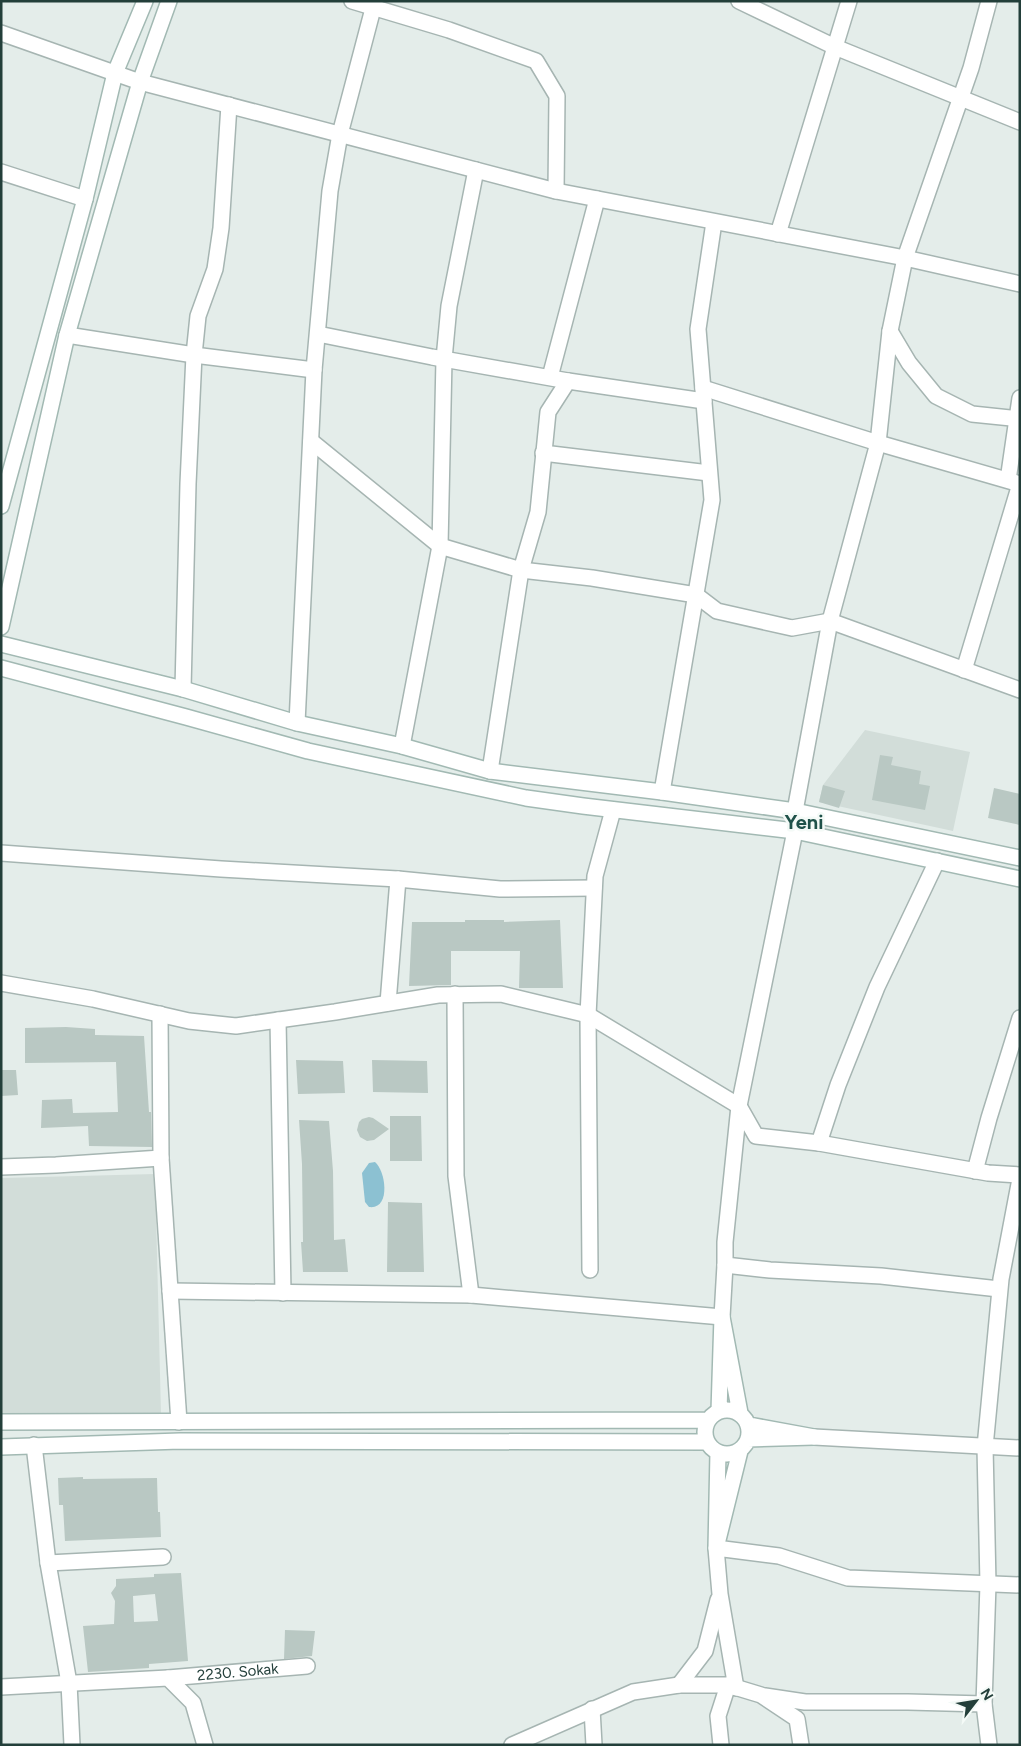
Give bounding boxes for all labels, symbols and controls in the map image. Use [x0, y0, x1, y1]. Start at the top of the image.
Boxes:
district label: Yeni [785, 810, 823, 834]
street label: 2230. Sokak [196, 1659, 280, 1684]
north arrow [951, 1676, 1001, 1726]
text: N [977, 1686, 997, 1704]

